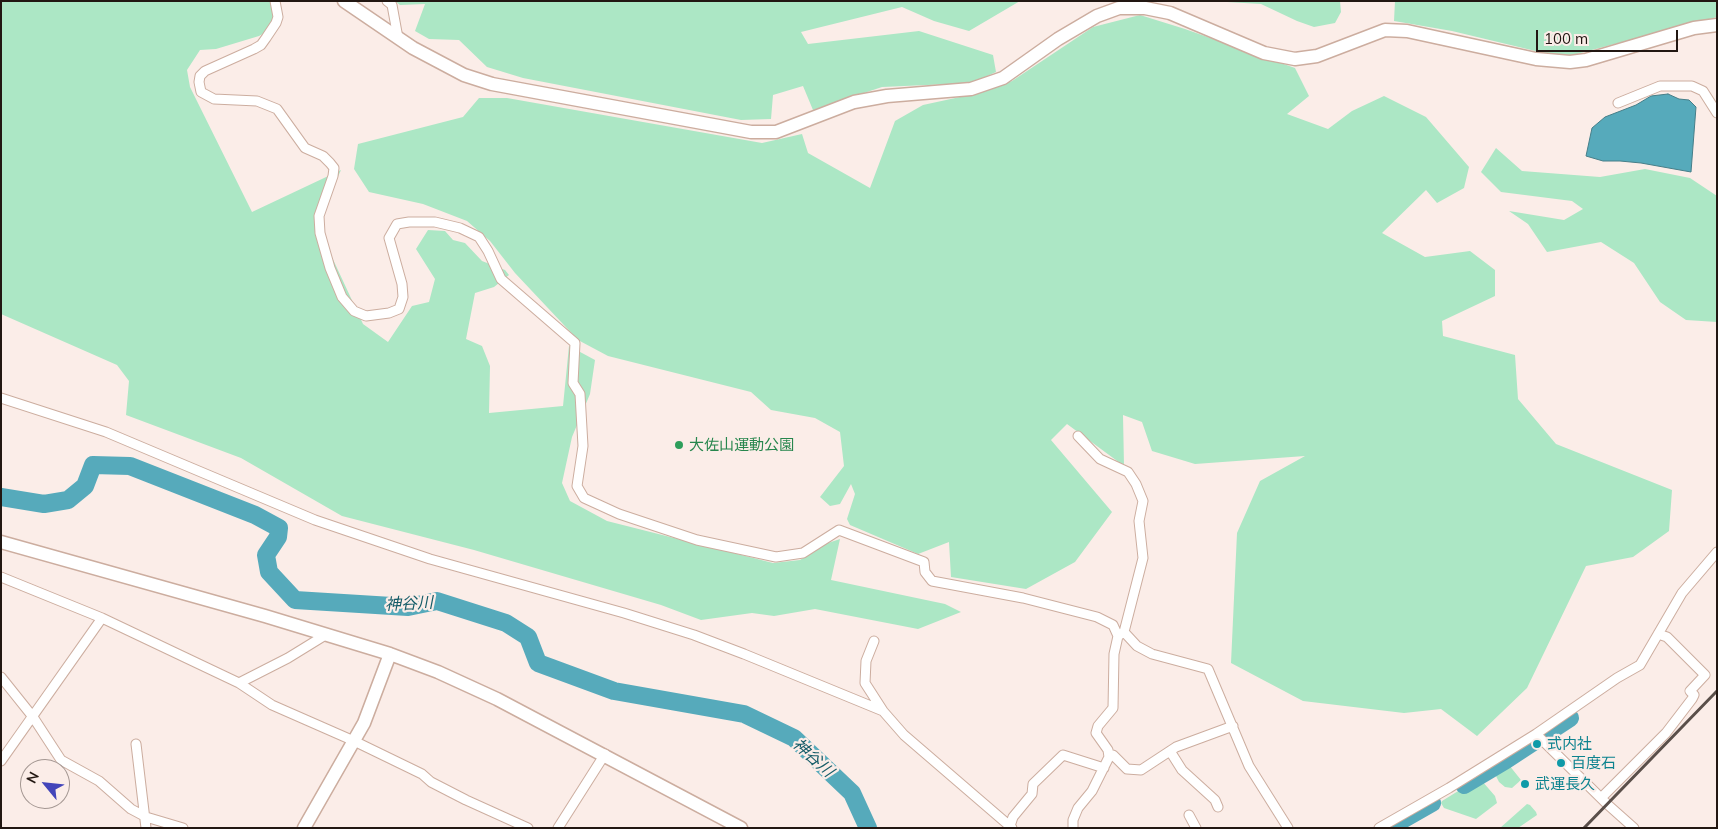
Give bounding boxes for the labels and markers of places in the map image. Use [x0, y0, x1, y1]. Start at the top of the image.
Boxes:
place label: 大佐山運動公園 [689, 436, 794, 454]
marker: 大佐山運動公園 [673, 439, 685, 451]
place label: 式内社 [1547, 735, 1592, 753]
marker: 式内社 [1531, 738, 1543, 750]
place label: 百度石 [1571, 754, 1616, 772]
marker: 百度石 [1555, 757, 1567, 769]
place label: 武運長久 [1535, 775, 1595, 793]
marker: 武運長久 [1519, 778, 1531, 790]

